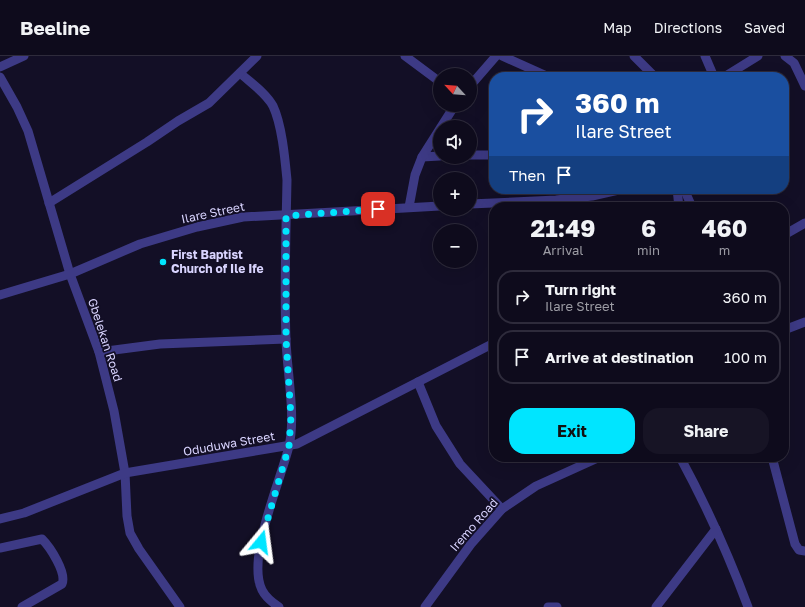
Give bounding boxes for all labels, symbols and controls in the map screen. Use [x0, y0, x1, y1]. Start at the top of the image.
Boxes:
text: Beeline [20, 16, 90, 39]
text: Map [603, 19, 632, 36]
text: Directions [654, 19, 722, 36]
text: Saved [744, 19, 785, 36]
north arrow [433, 68, 477, 112]
map controls [433, 68, 477, 268]
text: 360 m [575, 86, 660, 119]
icon: right [509, 88, 561, 140]
button: sound [433, 120, 477, 164]
text: Ilare Street [575, 120, 672, 142]
icon: arrive [553, 164, 575, 186]
text: Then [509, 166, 545, 184]
button: + [433, 172, 477, 216]
pin [361, 192, 395, 226]
street label: Ilare Street [180, 198, 246, 227]
icon: arrive [367, 198, 389, 220]
text: 21:49 [531, 213, 595, 242]
text: 6 [641, 213, 656, 242]
text: 460 [702, 213, 747, 242]
button: − [433, 224, 477, 268]
text: Arrival [543, 242, 583, 258]
text: min [637, 242, 660, 258]
text: m [719, 242, 730, 258]
place label: First Baptist Church of Ile Ife [171, 247, 264, 276]
marker: First Baptist Church of Ile Ife [158, 257, 168, 267]
text: Turn right [545, 280, 616, 298]
icon: right [511, 286, 533, 308]
text: 360 m [723, 288, 767, 306]
street label: Gbelekan Road [85, 296, 126, 383]
text: Ilare Street [545, 298, 615, 314]
icon: arrive [511, 346, 533, 368]
text: Arrive at destination [545, 348, 694, 366]
text: 100 m [724, 348, 767, 366]
button: Exit [509, 408, 635, 454]
button: Share [643, 408, 769, 454]
street label: Oduduwa Street [182, 428, 276, 459]
street label: Iremo Road [446, 495, 501, 554]
position arrow [240, 521, 282, 563]

